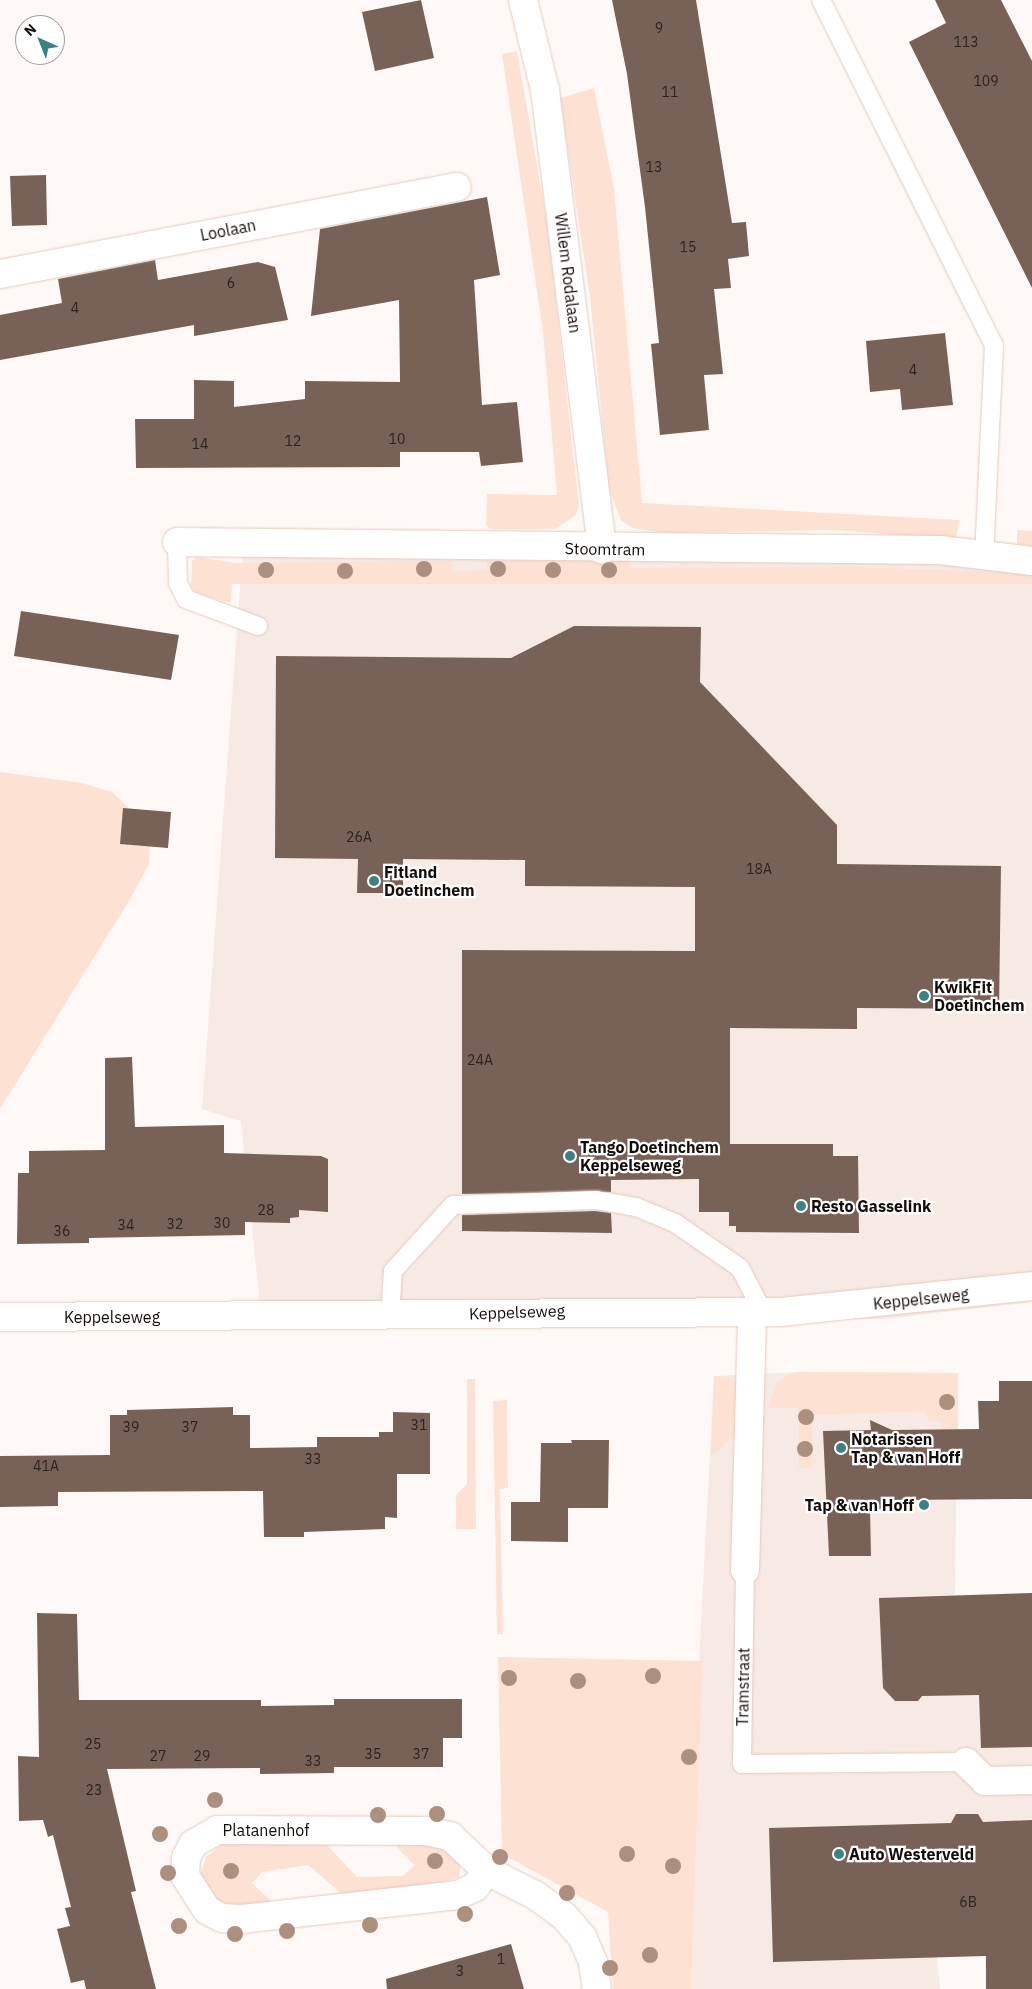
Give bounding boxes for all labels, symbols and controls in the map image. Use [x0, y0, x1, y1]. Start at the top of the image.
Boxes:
north arrow [15, 15, 65, 65]
text: N [20, 20, 40, 40]
house number: 9 [655, 20, 663, 36]
house number: 113 [953, 34, 979, 50]
house number: 109 [973, 73, 999, 89]
house number: 11 [662, 84, 678, 100]
house number: 13 [646, 159, 662, 175]
street label: Willem Rodalaan [551, 212, 585, 334]
street label: Loolaan [199, 215, 257, 245]
house number: 15 [680, 239, 696, 255]
house number: 6 [227, 275, 235, 291]
house number: 4 [71, 300, 79, 316]
house number: 4 [909, 362, 917, 378]
house number: 10 [389, 431, 405, 447]
house number: 12 [285, 433, 301, 449]
house number: 14 [192, 436, 208, 452]
street label: Stoomtram [565, 539, 645, 559]
house number: 26A [346, 829, 372, 845]
house number: 18A [746, 861, 772, 877]
place label: Fitland Doetinchem [384, 862, 475, 900]
marker: Fitland Doetinchem [368, 875, 380, 887]
place label: KwikFit Doetinchem [934, 977, 1025, 1015]
marker: KwikFit Doetinchem [918, 990, 930, 1002]
house number: 24A [467, 1052, 493, 1068]
place label: Tango Doetinchem Keppelseweg [580, 1137, 719, 1175]
marker: Tango Doetinchem Keppelseweg [564, 1150, 576, 1162]
place label: Resto Gasselink [811, 1196, 931, 1216]
marker: Resto Gasselink [795, 1200, 807, 1212]
house number: 28 [258, 1202, 274, 1218]
house number: 30 [214, 1215, 230, 1231]
house number: 32 [167, 1216, 183, 1232]
house number: 34 [118, 1217, 134, 1233]
house number: 36 [54, 1223, 70, 1239]
street label: Keppelseweg [872, 1284, 970, 1314]
street label: Keppelseweg [469, 1301, 565, 1323]
street label: Keppelseweg [64, 1307, 160, 1327]
house number: 31 [411, 1417, 427, 1433]
house number: 39 [123, 1419, 139, 1435]
house number: 37 [182, 1419, 198, 1435]
place label: Notarissen Tap & van Hoff [851, 1429, 960, 1467]
marker: Notarissen Tap & van Hoff [835, 1442, 847, 1454]
house number: 33 [305, 1451, 321, 1467]
house number: 41A [33, 1458, 59, 1474]
place label: Tap & van Hoff [805, 1495, 914, 1515]
marker: Tap & van Hoff [918, 1499, 930, 1511]
street label: Tramstraat [733, 1648, 753, 1726]
house number: 25 [85, 1736, 101, 1752]
house number: 35 [365, 1746, 381, 1762]
house number: 37 [413, 1746, 429, 1762]
house number: 27 [150, 1748, 166, 1764]
house number: 29 [194, 1748, 210, 1764]
house number: 33 [305, 1753, 321, 1769]
house number: 23 [86, 1782, 102, 1798]
street label: Platanenhof [223, 1820, 309, 1840]
place label: Auto Westerveld [849, 1844, 974, 1864]
marker: Auto Westerveld [833, 1848, 845, 1860]
house number: 6B [959, 1894, 977, 1910]
house number: 1 [497, 1951, 505, 1967]
house number: 3 [456, 1963, 464, 1979]

